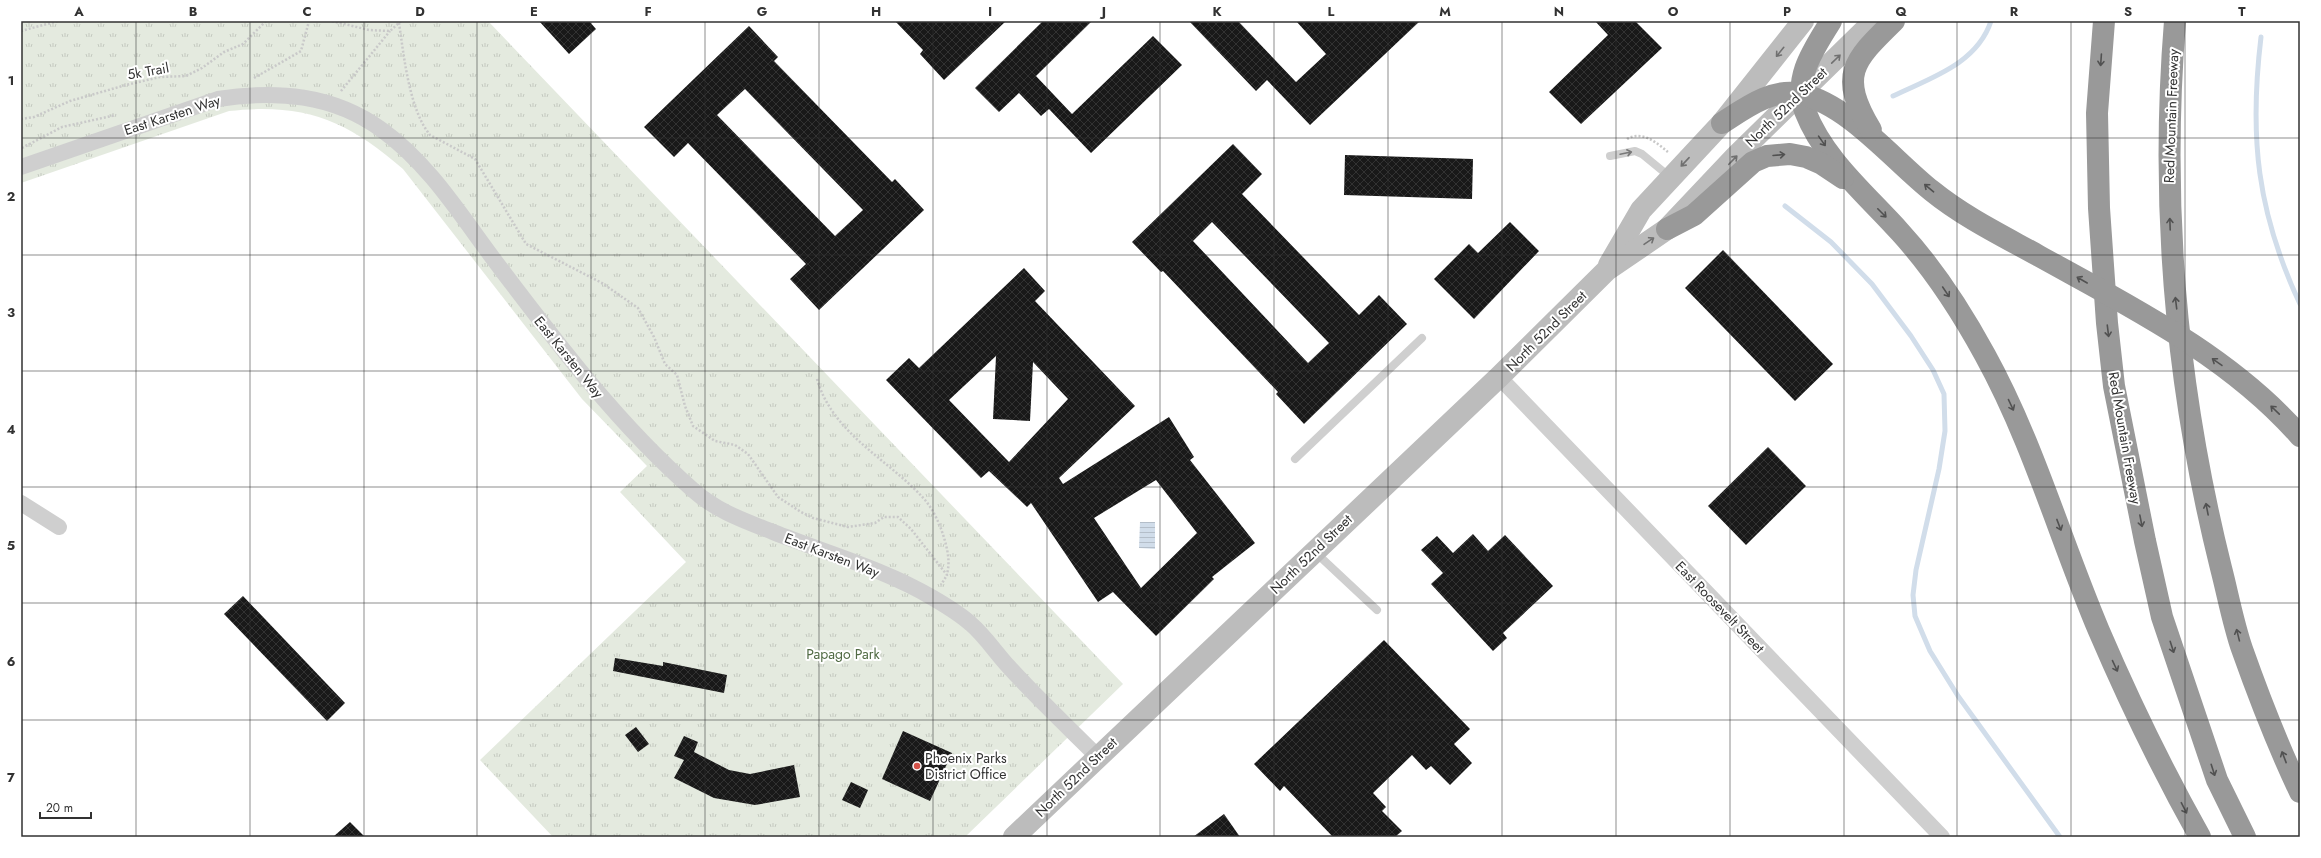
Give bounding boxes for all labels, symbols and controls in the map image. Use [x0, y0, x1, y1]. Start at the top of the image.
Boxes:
text: A [73, 2, 84, 21]
text: B [189, 2, 198, 21]
text: C [302, 2, 312, 21]
text: D [415, 2, 425, 21]
text: E [530, 2, 538, 21]
text: F [644, 2, 652, 21]
text: G [757, 2, 768, 21]
text: H [871, 2, 881, 21]
text: I [988, 2, 992, 21]
text: J [1099, 2, 1106, 21]
text: K [1212, 2, 1222, 21]
text: L [1328, 2, 1335, 21]
text: M [1439, 2, 1451, 21]
text: N [1554, 2, 1564, 21]
text: O [1668, 2, 1679, 21]
text: P [1783, 2, 1791, 21]
text: Q [1895, 2, 1907, 21]
text: R [2010, 2, 2019, 21]
text: S [2124, 2, 2132, 21]
text: T [2238, 2, 2246, 21]
one-way arrow [1775, 46, 1784, 57]
street label: Red Mountain Freeway [2159, 48, 2183, 183]
one-way arrow [2098, 53, 2105, 66]
one-way arrow [1831, 54, 1841, 64]
street label: 5k Trail [126, 58, 170, 84]
street label: North 52nd Street [1741, 62, 1832, 151]
text: 1 [8, 71, 14, 90]
street label: East Karsten Way [121, 90, 223, 140]
one-way arrow [1818, 136, 1826, 147]
one-way arrow [1619, 148, 1632, 156]
one-way arrow [1772, 151, 1785, 159]
one-way arrow [1728, 155, 1738, 165]
one-way arrow [1681, 157, 1690, 167]
one-way arrow [1924, 184, 1934, 193]
text: 2 [7, 187, 15, 206]
one-way arrow [1877, 208, 1887, 218]
one-way arrow [2166, 218, 2174, 231]
one-way arrow [1643, 237, 1654, 246]
one-way arrow [2076, 276, 2088, 284]
street label: North 52nd Street [1501, 286, 1591, 376]
one-way arrow [1942, 286, 1950, 297]
one-way arrow [2172, 297, 2179, 310]
text: 3 [7, 303, 15, 322]
street label: East Karsten Way [530, 312, 609, 403]
one-way arrow [2104, 324, 2111, 337]
one-way arrow [2212, 358, 2223, 366]
street label: Red Mountain Freeway [2104, 370, 2147, 507]
one-way arrow [2008, 398, 2015, 410]
one-way arrow [2270, 405, 2279, 415]
text: 4 [6, 420, 16, 439]
one-way arrow [2203, 503, 2211, 516]
street label: North 52nd Street [1266, 509, 1357, 598]
one-way arrow [2137, 514, 2145, 527]
one-way arrow [2055, 519, 2063, 531]
street label: East Karsten Way [782, 528, 883, 583]
text: 5 [7, 536, 15, 555]
street label: East Roosevelt Street [1671, 557, 1770, 658]
one-way arrow [2234, 629, 2242, 642]
one-way arrow [2169, 640, 2176, 653]
park label: Papago Park [806, 644, 881, 664]
text: 6 [7, 652, 16, 671]
one-way arrow [2112, 659, 2119, 671]
street label: North 52nd Street [1031, 732, 1122, 821]
place label: Phoenix Parks District Office [925, 748, 1007, 784]
one-way arrow [2279, 751, 2287, 763]
marker: Phoenix Parks District Office [912, 761, 922, 771]
one-way arrow [2210, 763, 2217, 776]
text: 7 [7, 768, 15, 787]
scale bar [40, 794, 91, 820]
text: 20 m [46, 799, 73, 817]
one-way arrow [2181, 801, 2189, 813]

